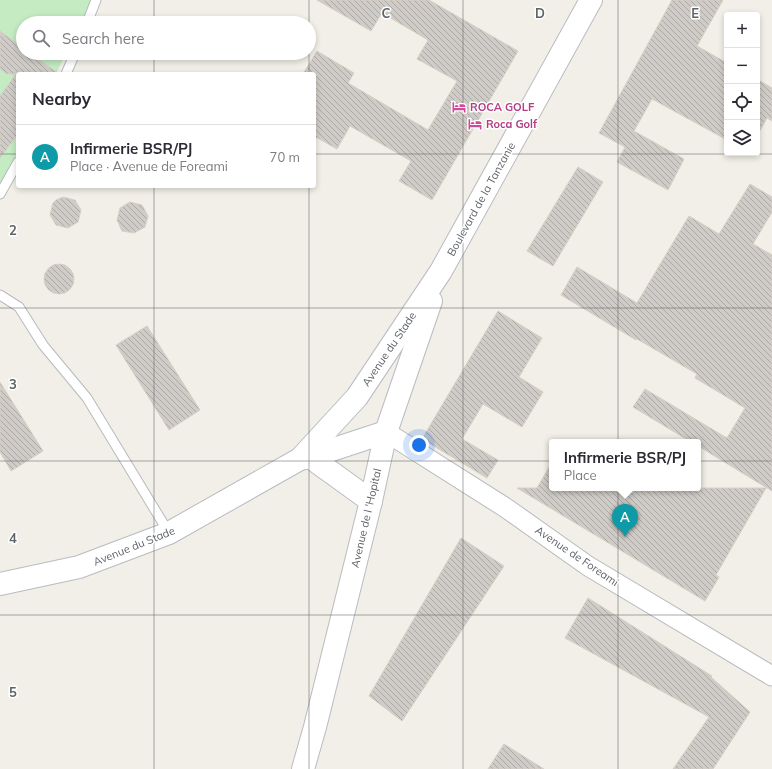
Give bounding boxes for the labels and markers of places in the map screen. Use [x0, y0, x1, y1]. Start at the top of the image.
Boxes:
hotel icon: ROCA GOLF [451, 99, 467, 115]
place label: ROCA GOLF [470, 100, 534, 114]
hotel icon: Roca Golf [467, 116, 483, 132]
place label: Roca Golf [486, 117, 538, 131]
pin: A [612, 504, 638, 537]

